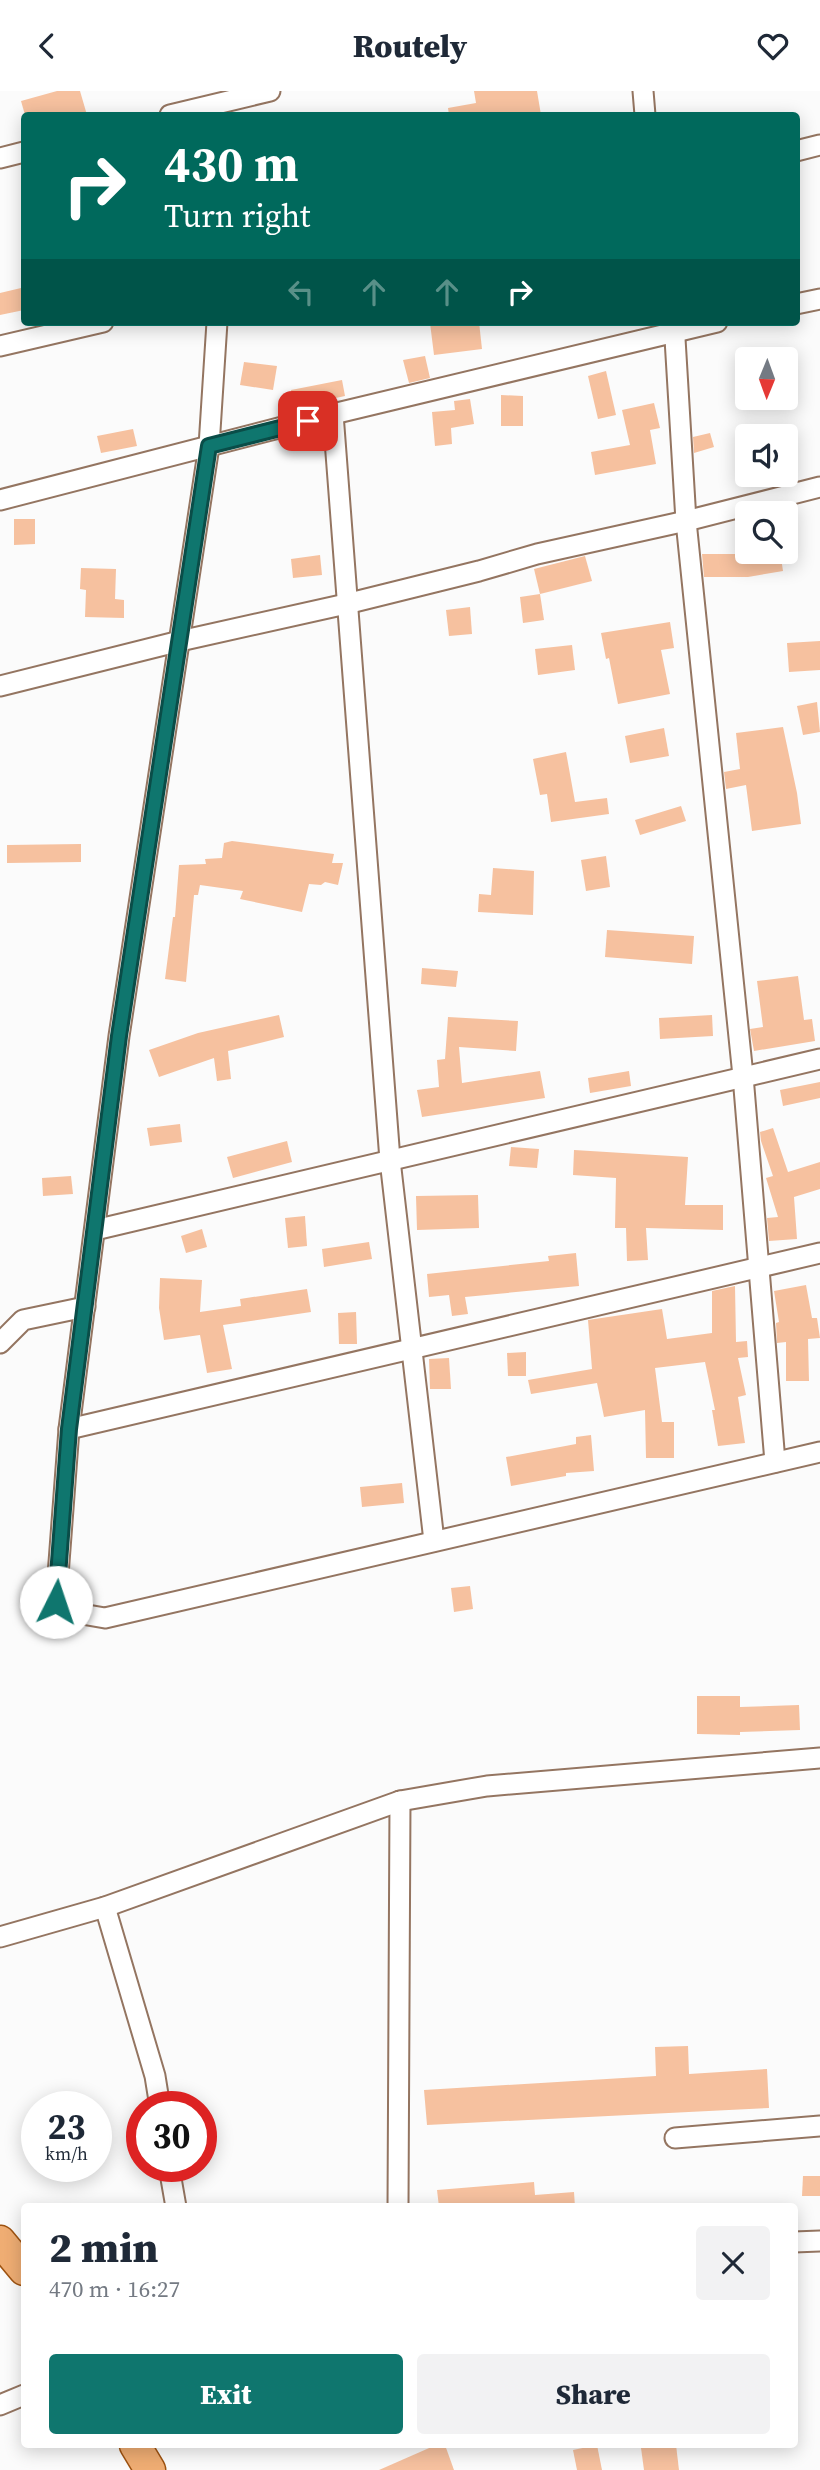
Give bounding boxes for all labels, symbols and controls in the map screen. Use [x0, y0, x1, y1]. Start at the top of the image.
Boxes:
text: Routely [353, 24, 467, 68]
icon: back [28, 27, 66, 65]
icon: heart [754, 27, 792, 65]
text: 430 m [164, 130, 299, 197]
icon: right [49, 140, 140, 231]
text: Turn right [164, 194, 310, 238]
icon: left [282, 273, 320, 311]
icon: ahead [355, 273, 393, 311]
icon: ahead [428, 273, 466, 311]
icon: right [501, 273, 539, 311]
north arrow [735, 347, 798, 409]
map controls [735, 347, 798, 564]
pin [278, 391, 338, 451]
icon: arrive [289, 402, 327, 440]
button: sound [735, 424, 798, 487]
button: search [735, 501, 798, 564]
position arrow [19, 1565, 93, 1639]
speed limit sign: 30 [126, 2091, 217, 2182]
text: 23 [48, 2103, 85, 2151]
text: km/h [45, 2141, 88, 2166]
text: 2 min [49, 2218, 159, 2276]
button: close [696, 2226, 770, 2300]
text: 470 m · 16:27 [49, 2273, 180, 2305]
button: Exit [49, 2354, 403, 2434]
button: Share [417, 2354, 770, 2434]

